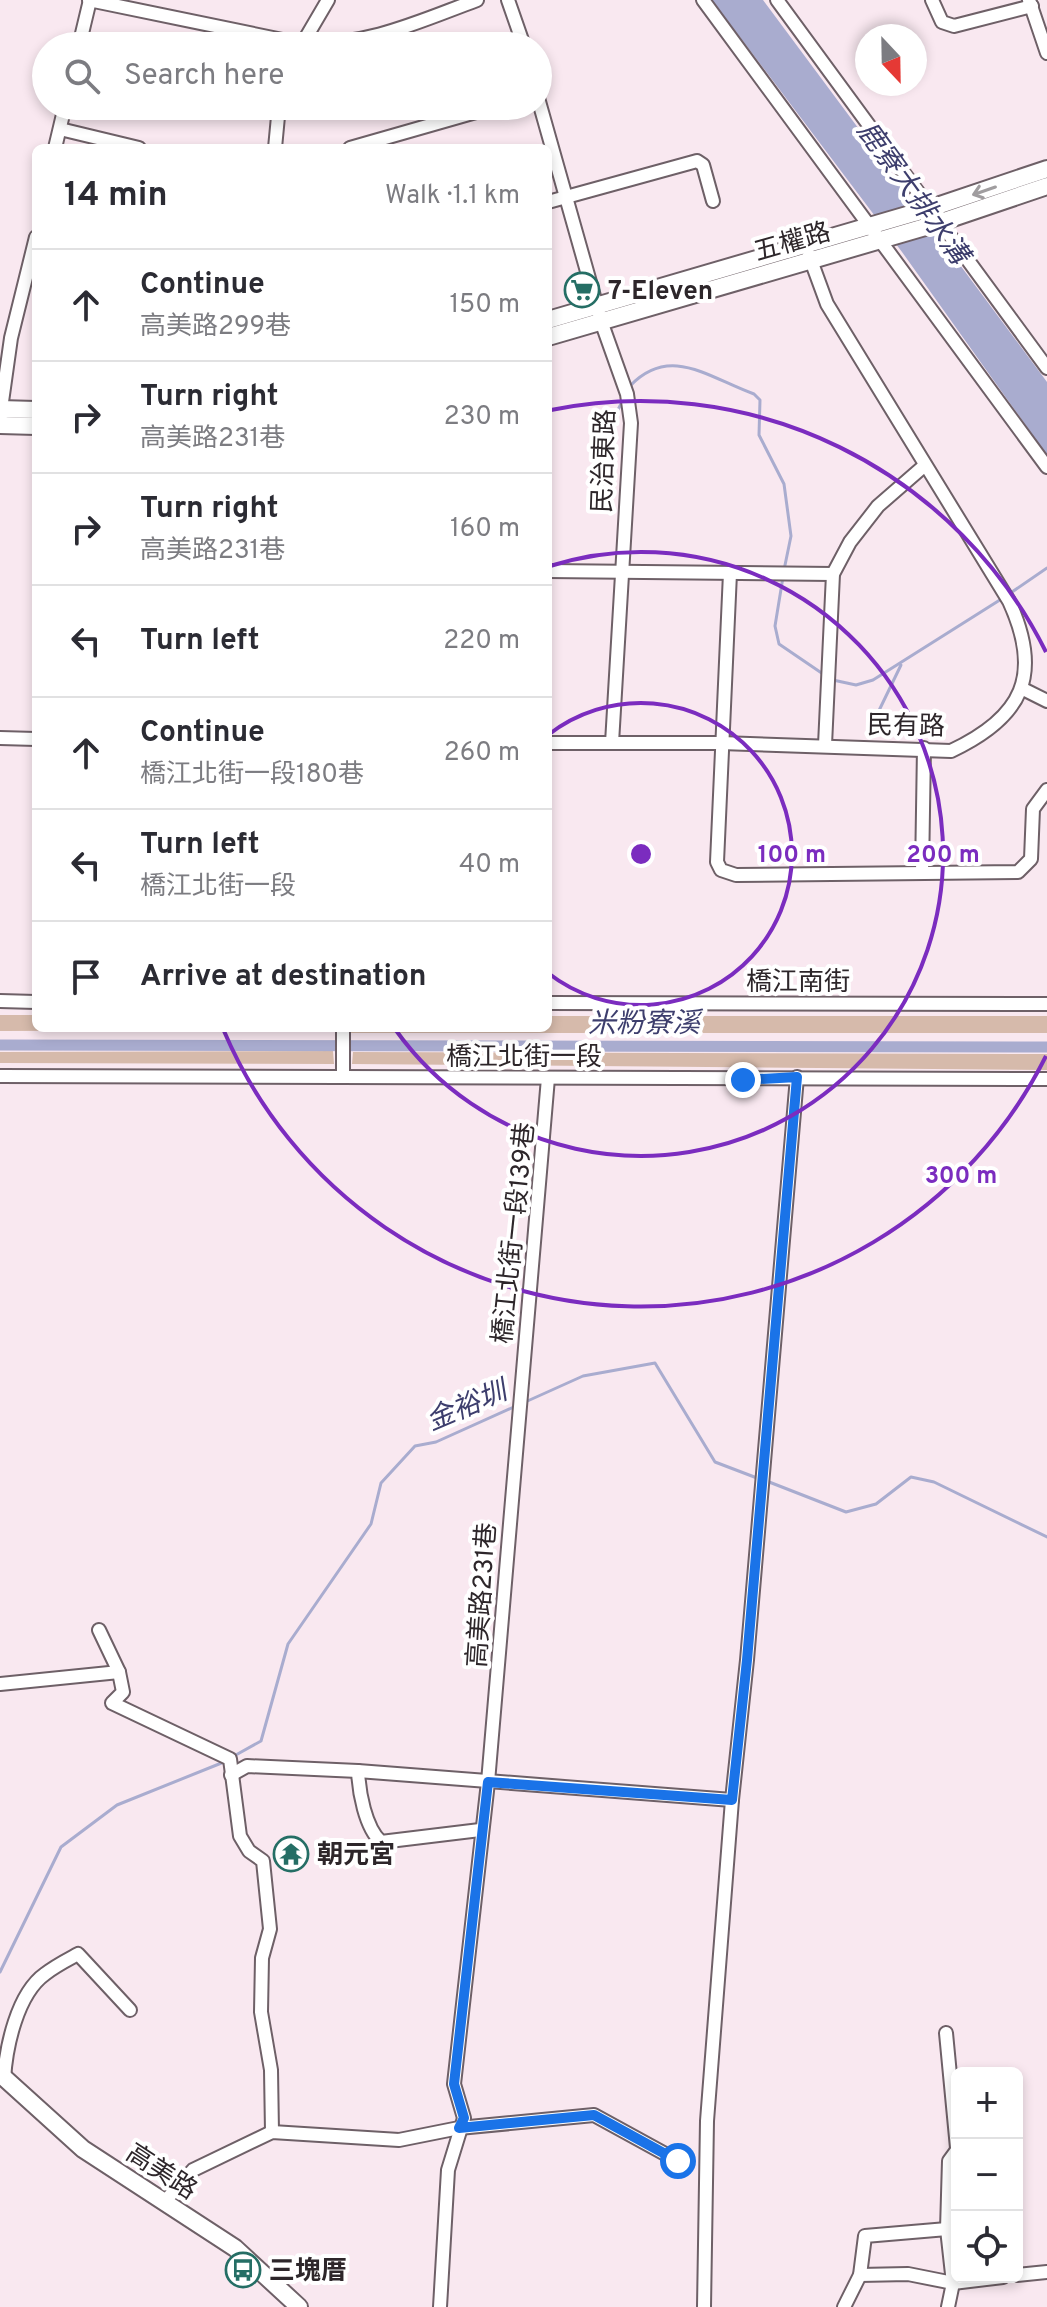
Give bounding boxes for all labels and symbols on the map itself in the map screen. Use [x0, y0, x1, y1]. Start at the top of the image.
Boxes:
north arrow [855, 24, 927, 96]
water label: 鹿寮大排水溝 [848, 115, 978, 276]
one-way arrow [972, 184, 997, 199]
street label: 五權路 [751, 217, 835, 270]
supermarket icon: 7-Eleven [563, 271, 601, 309]
place label: 7-Eleven [608, 276, 713, 309]
street label: 民治東路 [587, 409, 624, 514]
street label: 民有路 [867, 710, 945, 745]
centre of rings [627, 840, 655, 868]
text: 100 m [758, 841, 826, 871]
text: 200 m [906, 841, 980, 871]
street label: 橋江南街 [746, 967, 850, 1000]
water label: 米粉寮溪 [588, 1007, 704, 1043]
street label: 橋江北街一段 [446, 1042, 602, 1075]
route end [725, 1062, 761, 1098]
street label: 橋江北街一段139巷 [487, 1121, 544, 1346]
text: 300 m [925, 1162, 997, 1192]
water label: 金裕圳 [421, 1373, 517, 1441]
street label: 高美路231巷 [462, 1522, 505, 1669]
temple icon: 朝元宮 [272, 1835, 310, 1873]
place label: 朝元宮 [317, 1840, 395, 1873]
street label: 高美路 [119, 2138, 202, 2208]
route start [660, 2143, 696, 2179]
bus stop icon: 三塊厝 [224, 2251, 262, 2289]
place label: 三塊厝 [269, 2256, 347, 2289]

